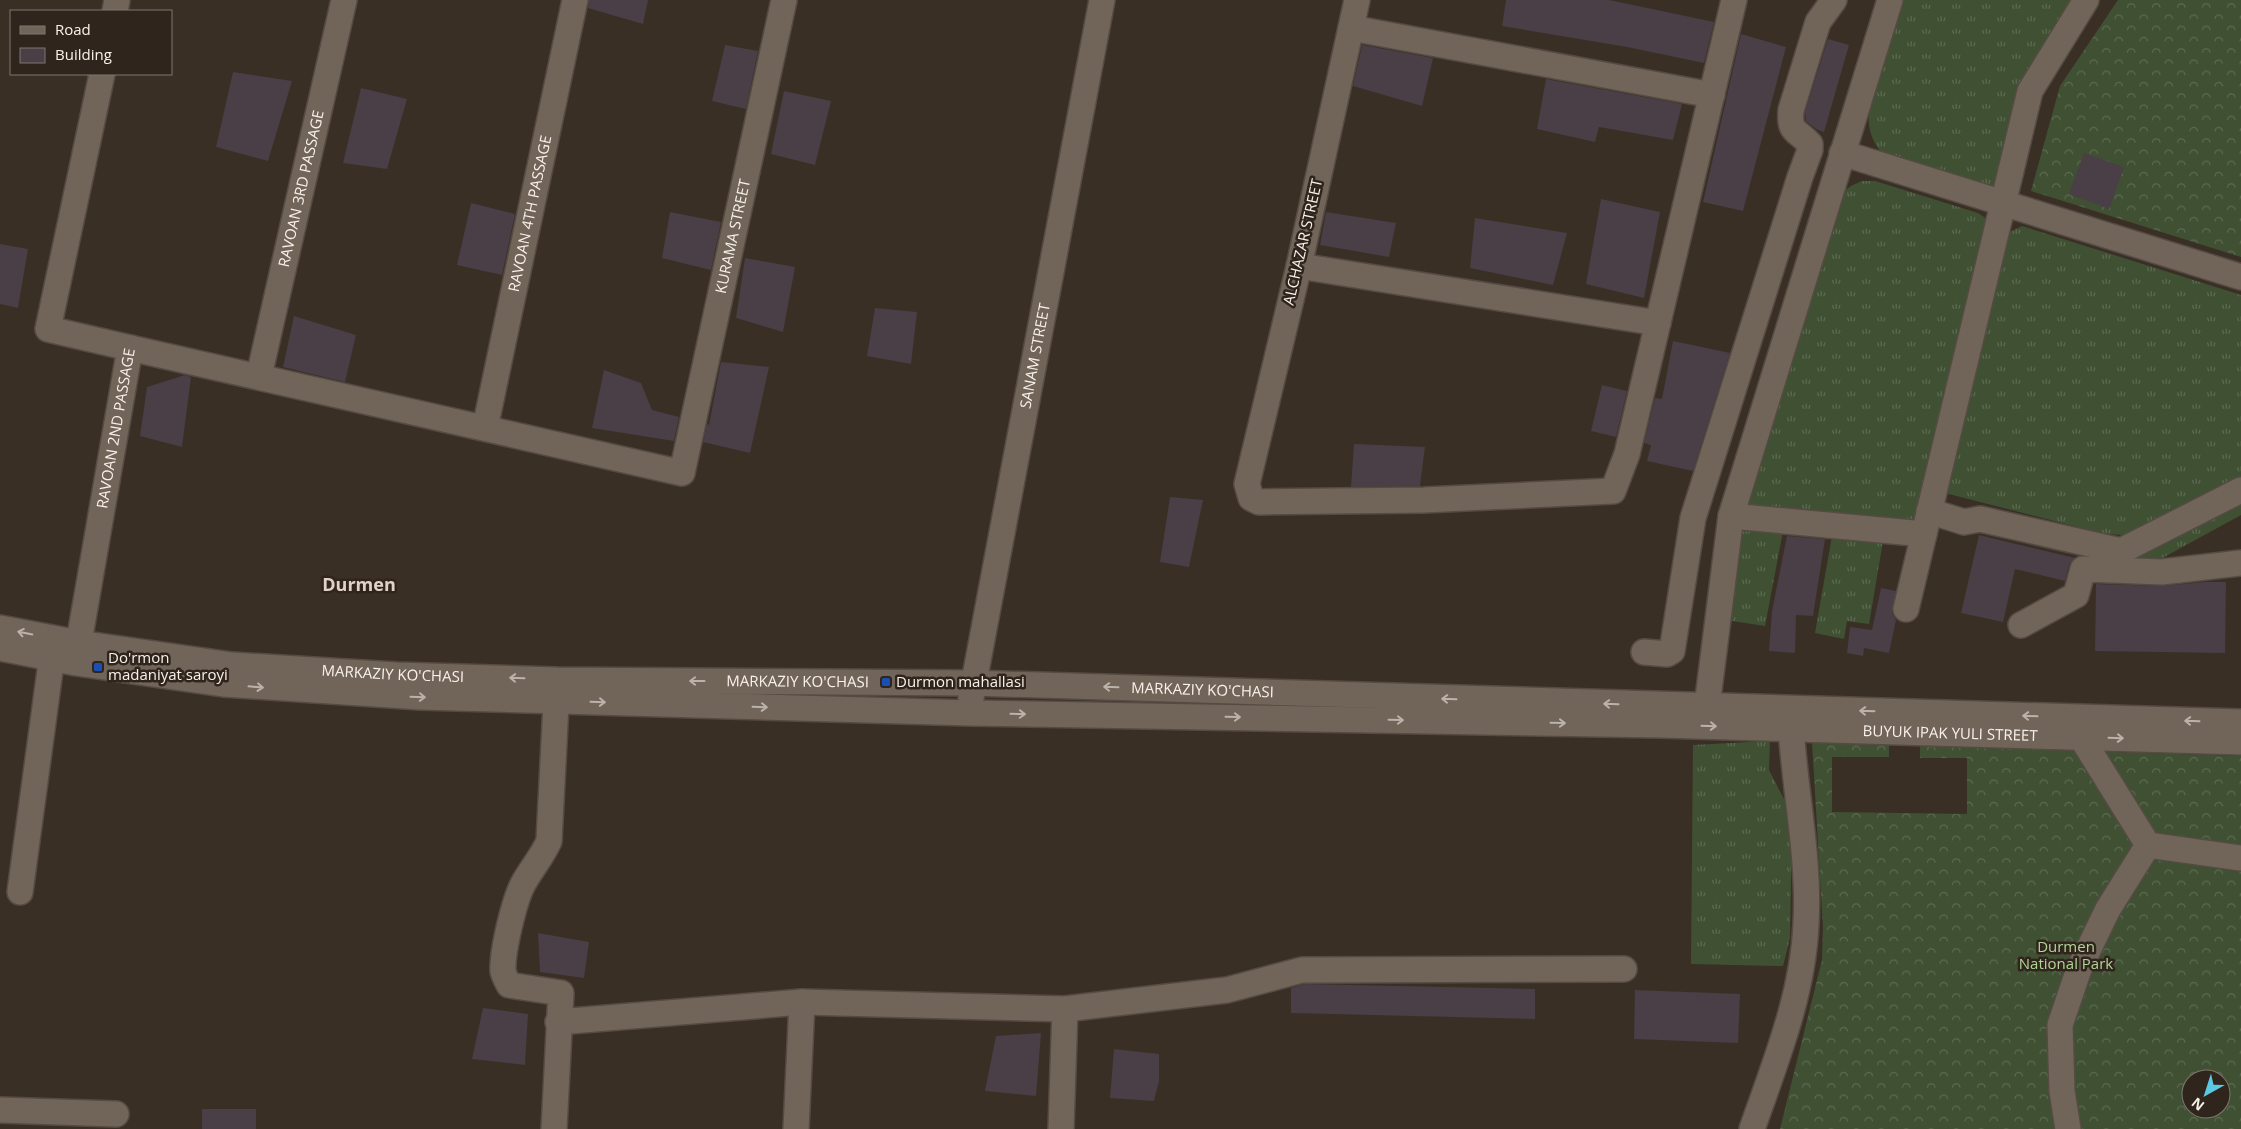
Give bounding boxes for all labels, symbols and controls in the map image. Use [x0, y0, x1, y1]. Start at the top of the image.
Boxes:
legend [10, 10, 172, 75]
text: Road [55, 19, 91, 39]
text: Building [55, 44, 112, 64]
street label: RAVOAN 3RD PASSAGE [273, 108, 328, 269]
street label: RAVOAN 4TH PASSAGE [503, 133, 555, 294]
street label: KURAMA STREET [710, 176, 754, 295]
street label: ALCHAZAR STREET [1278, 176, 1326, 307]
street label: SANAM STREET [1015, 301, 1054, 410]
street label: RAVOAN 2ND PASSAGE [91, 347, 139, 510]
district label: Durmen [322, 572, 396, 596]
one-way arrow [18, 628, 34, 637]
place label: Do'rmon madaniyat saroyi [108, 647, 228, 684]
street label: MARKAZIY KO'CHASI [321, 659, 464, 686]
marker: Do'rmon madaniyat saroyi [92, 661, 104, 673]
street label: MARKAZIY KO'CHASI [726, 670, 869, 691]
place label: Durmon mahallasi [896, 671, 1025, 691]
one-way arrow [510, 674, 526, 683]
one-way arrow [690, 676, 706, 686]
marker: Durmon mahallasi [880, 676, 892, 688]
street label: MARKAZIY KO'CHASI [1131, 677, 1274, 701]
one-way arrow [247, 682, 263, 691]
one-way arrow [1104, 683, 1120, 692]
one-way arrow [410, 692, 426, 701]
one-way arrow [1441, 694, 1457, 703]
one-way arrow [590, 697, 606, 707]
one-way arrow [1603, 699, 1619, 708]
one-way arrow [752, 702, 768, 712]
one-way arrow [1860, 707, 1876, 716]
one-way arrow [1010, 709, 1026, 718]
one-way arrow [2022, 711, 2038, 721]
one-way arrow [1225, 712, 1241, 722]
one-way arrow [1388, 715, 1404, 725]
one-way arrow [2185, 716, 2201, 726]
one-way arrow [1550, 718, 1566, 728]
street label: BUYUK IPAK YULI STREET [1862, 720, 2039, 745]
one-way arrow [1700, 721, 1716, 731]
one-way arrow [2108, 733, 2124, 743]
park label: Durmen National Park [2019, 936, 2113, 973]
north arrow [2181, 1069, 2231, 1119]
text: N [2187, 1094, 2208, 1115]

